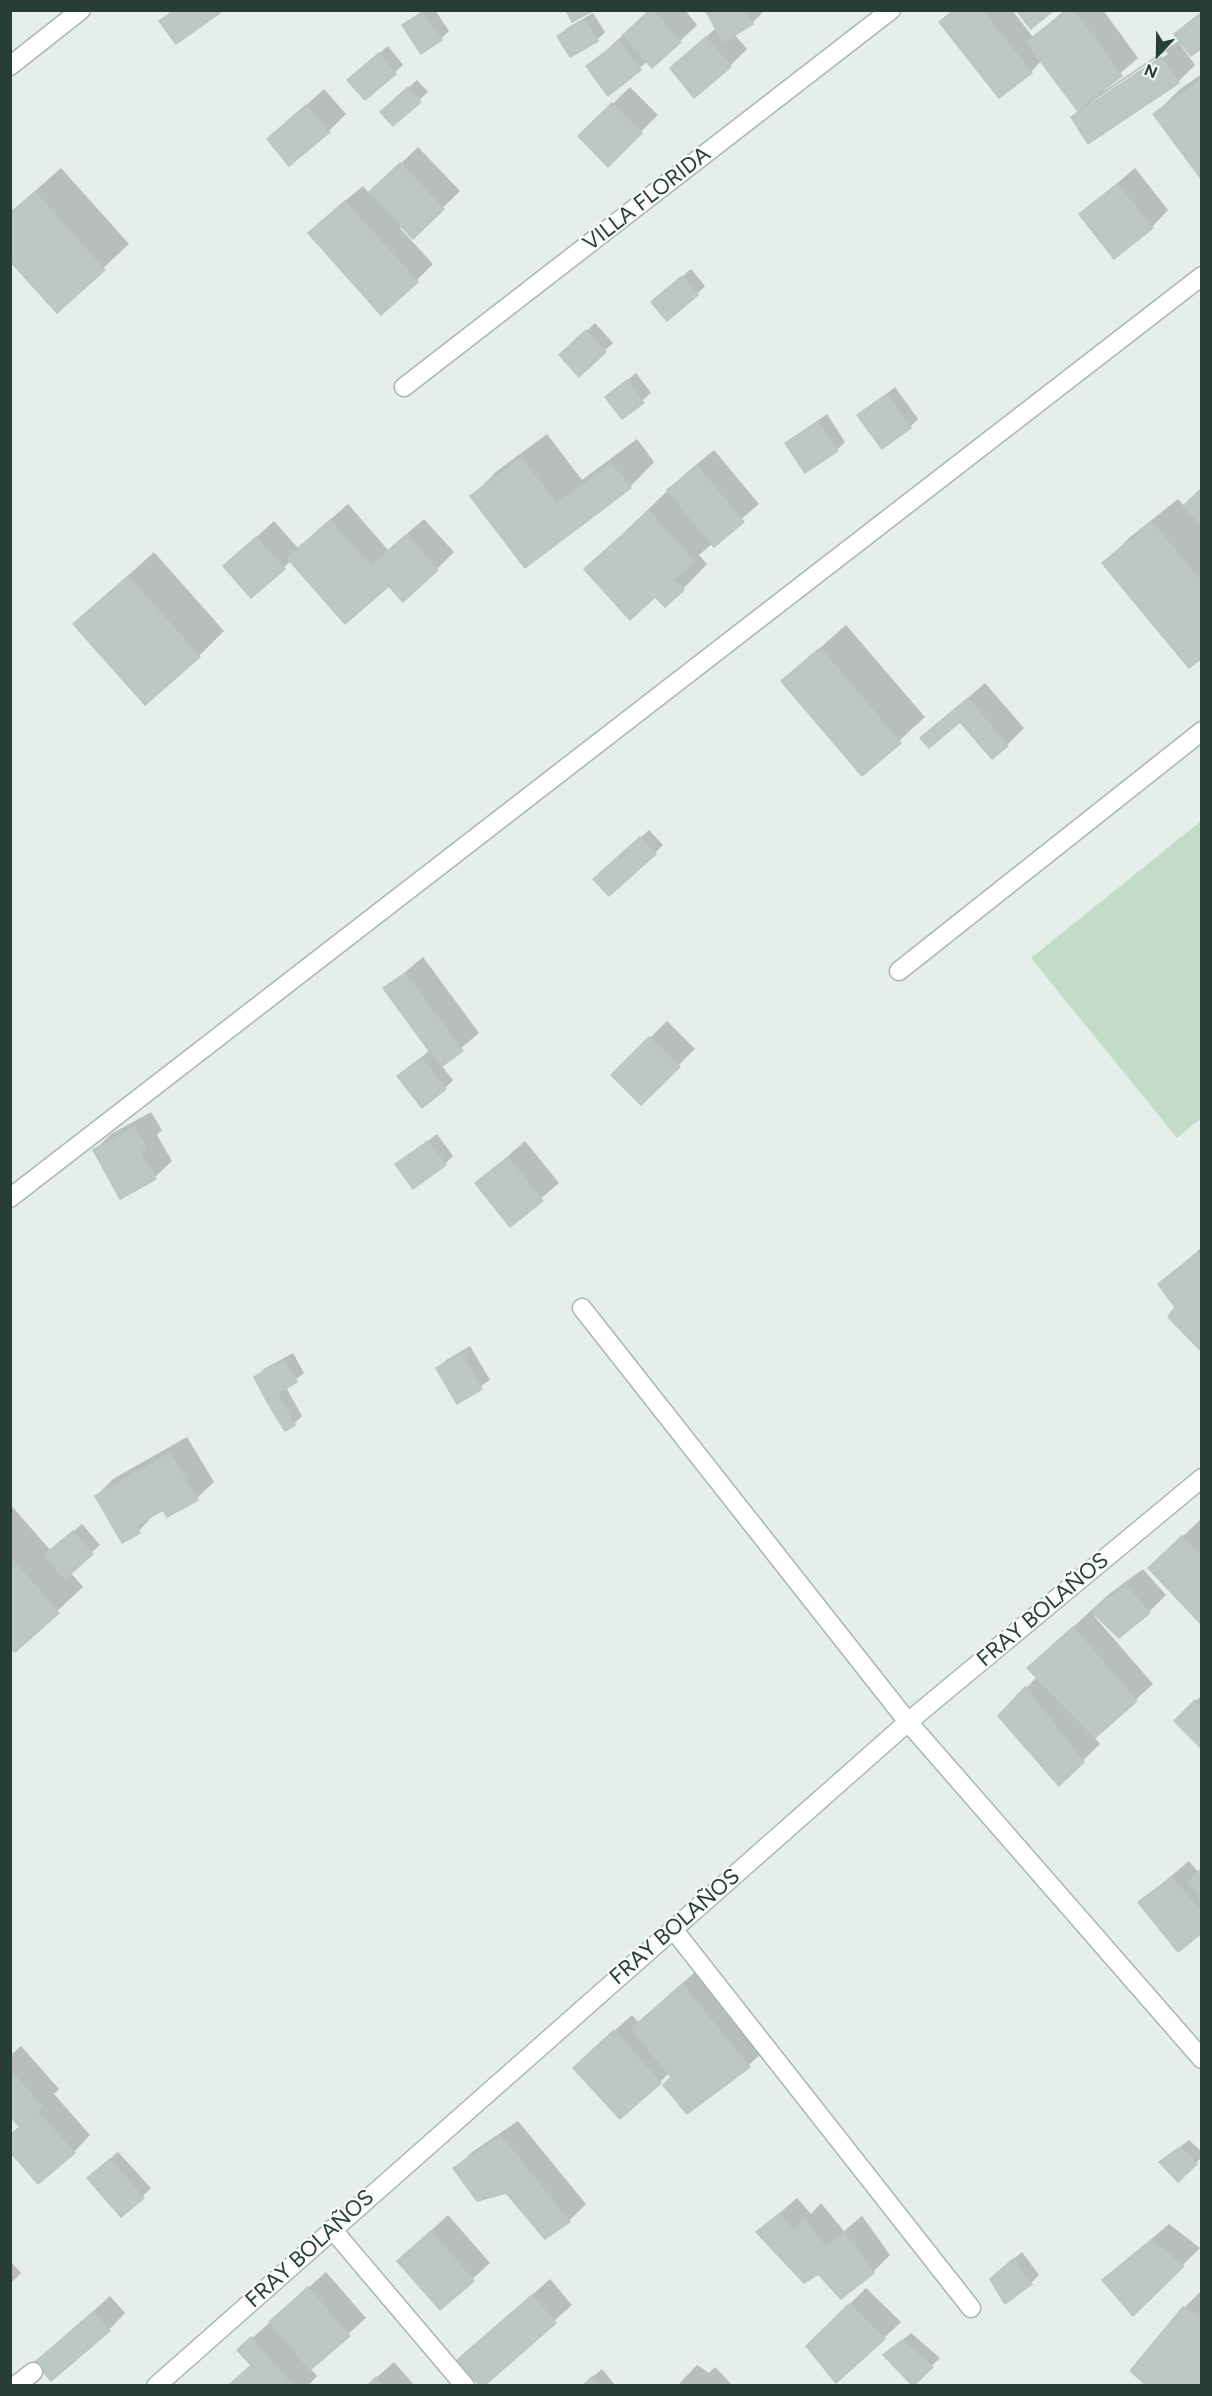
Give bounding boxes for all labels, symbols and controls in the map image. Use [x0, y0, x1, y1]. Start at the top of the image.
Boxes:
north arrow [1128, 24, 1188, 84]
text: N [1142, 60, 1160, 82]
street label: VILLA FLORIDA [578, 141, 716, 257]
street label: FRAY BOLAÑOS [972, 1547, 1114, 1673]
street label: FRAY BOLAÑOS [605, 1863, 745, 1991]
street label: FRAY BOLAÑOS [240, 2184, 380, 2314]

